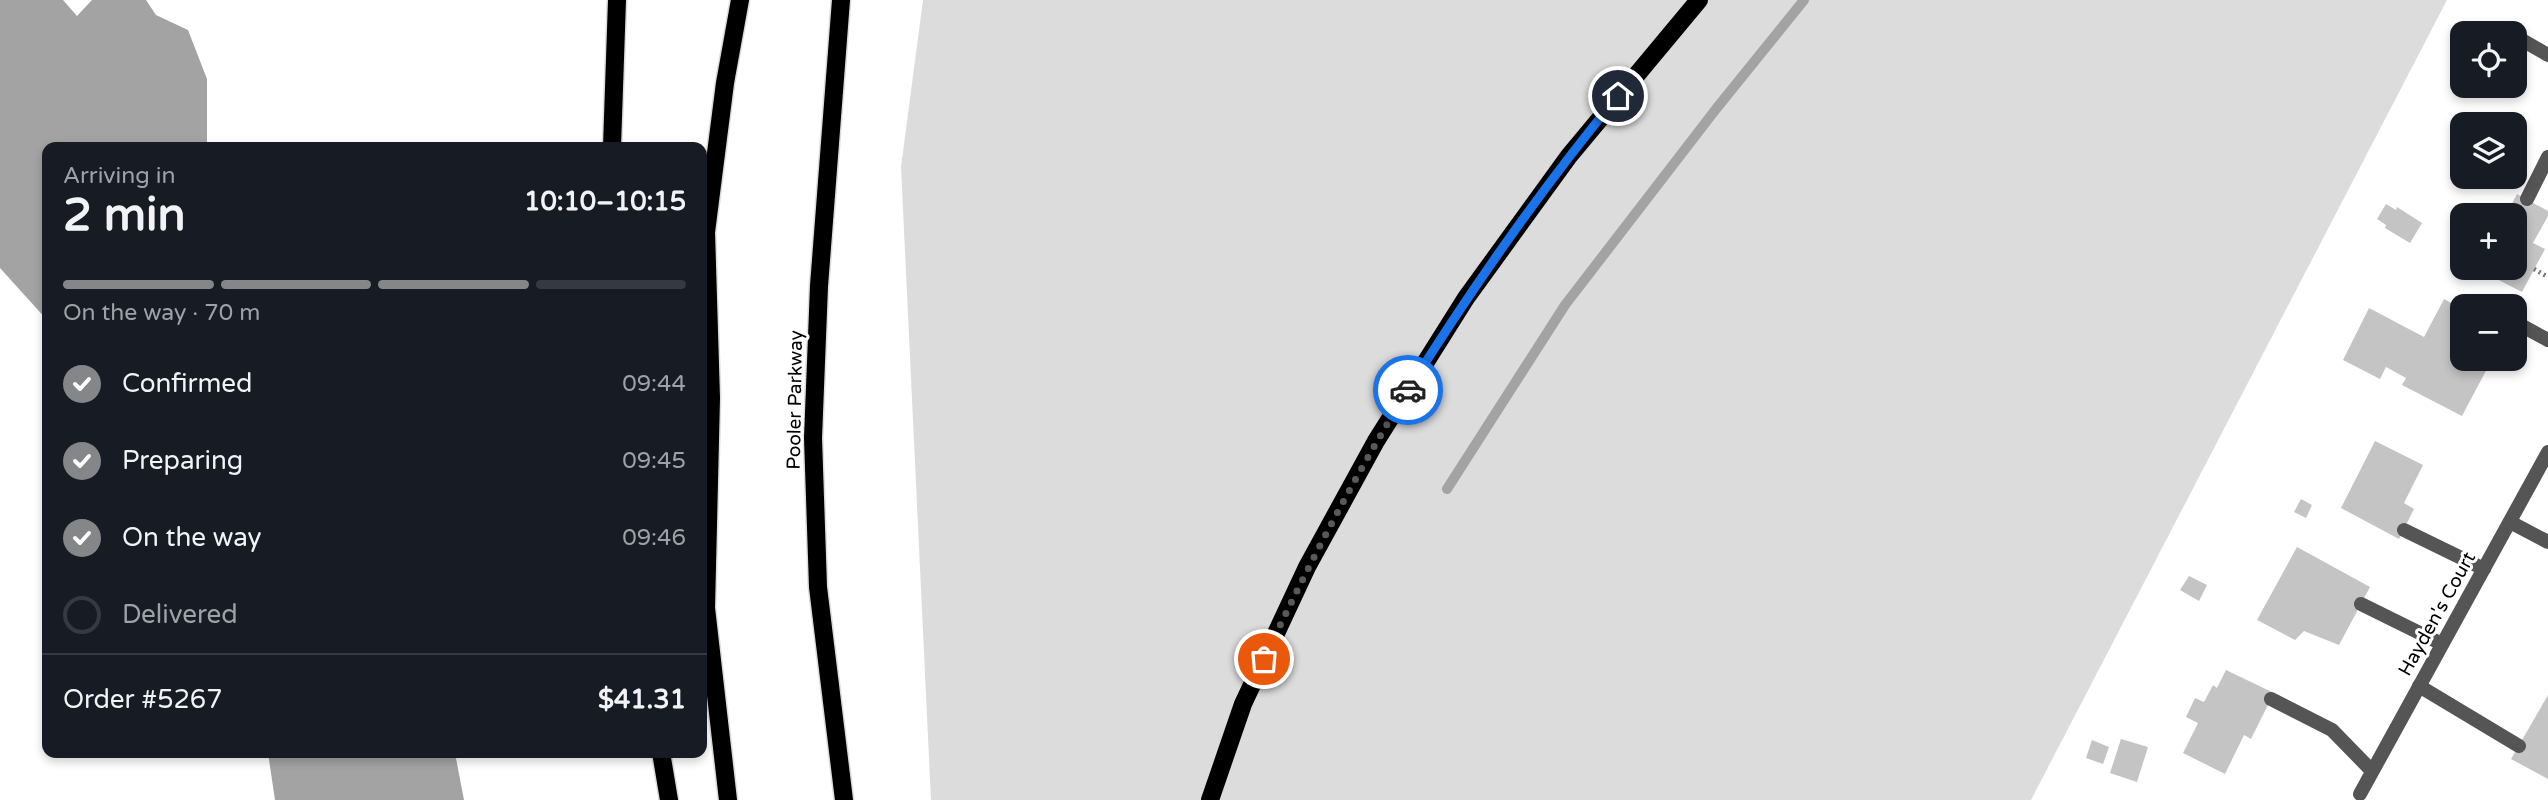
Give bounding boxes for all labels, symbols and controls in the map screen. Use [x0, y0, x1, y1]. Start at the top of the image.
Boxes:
map controls [2450, 21, 2527, 371]
button: locate [2450, 21, 2527, 98]
pin [1588, 66, 1648, 126]
icon: home [1599, 77, 1637, 115]
button: layers [2450, 112, 2527, 189]
text: Arriving in [63, 162, 176, 190]
text: 10:10–10:15 [524, 186, 686, 217]
text: 2 min [63, 188, 186, 243]
button: + [2450, 203, 2527, 280]
button: − [2450, 294, 2527, 371]
text: On the way · 70 m [63, 299, 260, 327]
street label: Pooler Parkway [783, 330, 807, 470]
courier [1373, 355, 1443, 425]
icon: check [63, 365, 101, 403]
text: Confirmed [122, 368, 252, 399]
text: 09:44 [622, 370, 686, 398]
icon: car [1389, 371, 1427, 409]
icon: check [63, 442, 101, 480]
text: Preparing [122, 445, 243, 476]
text: 09:45 [622, 447, 686, 475]
icon: check [63, 519, 101, 557]
text: On the way [122, 522, 262, 553]
text: 09:46 [622, 524, 686, 552]
street label: Hayden's Court [2394, 548, 2480, 680]
text: Delivered [122, 599, 238, 630]
pin [1234, 629, 1294, 689]
icon: bag [1245, 640, 1283, 678]
text: Order #5267 [63, 684, 223, 715]
text: $41.31 [598, 684, 686, 715]

